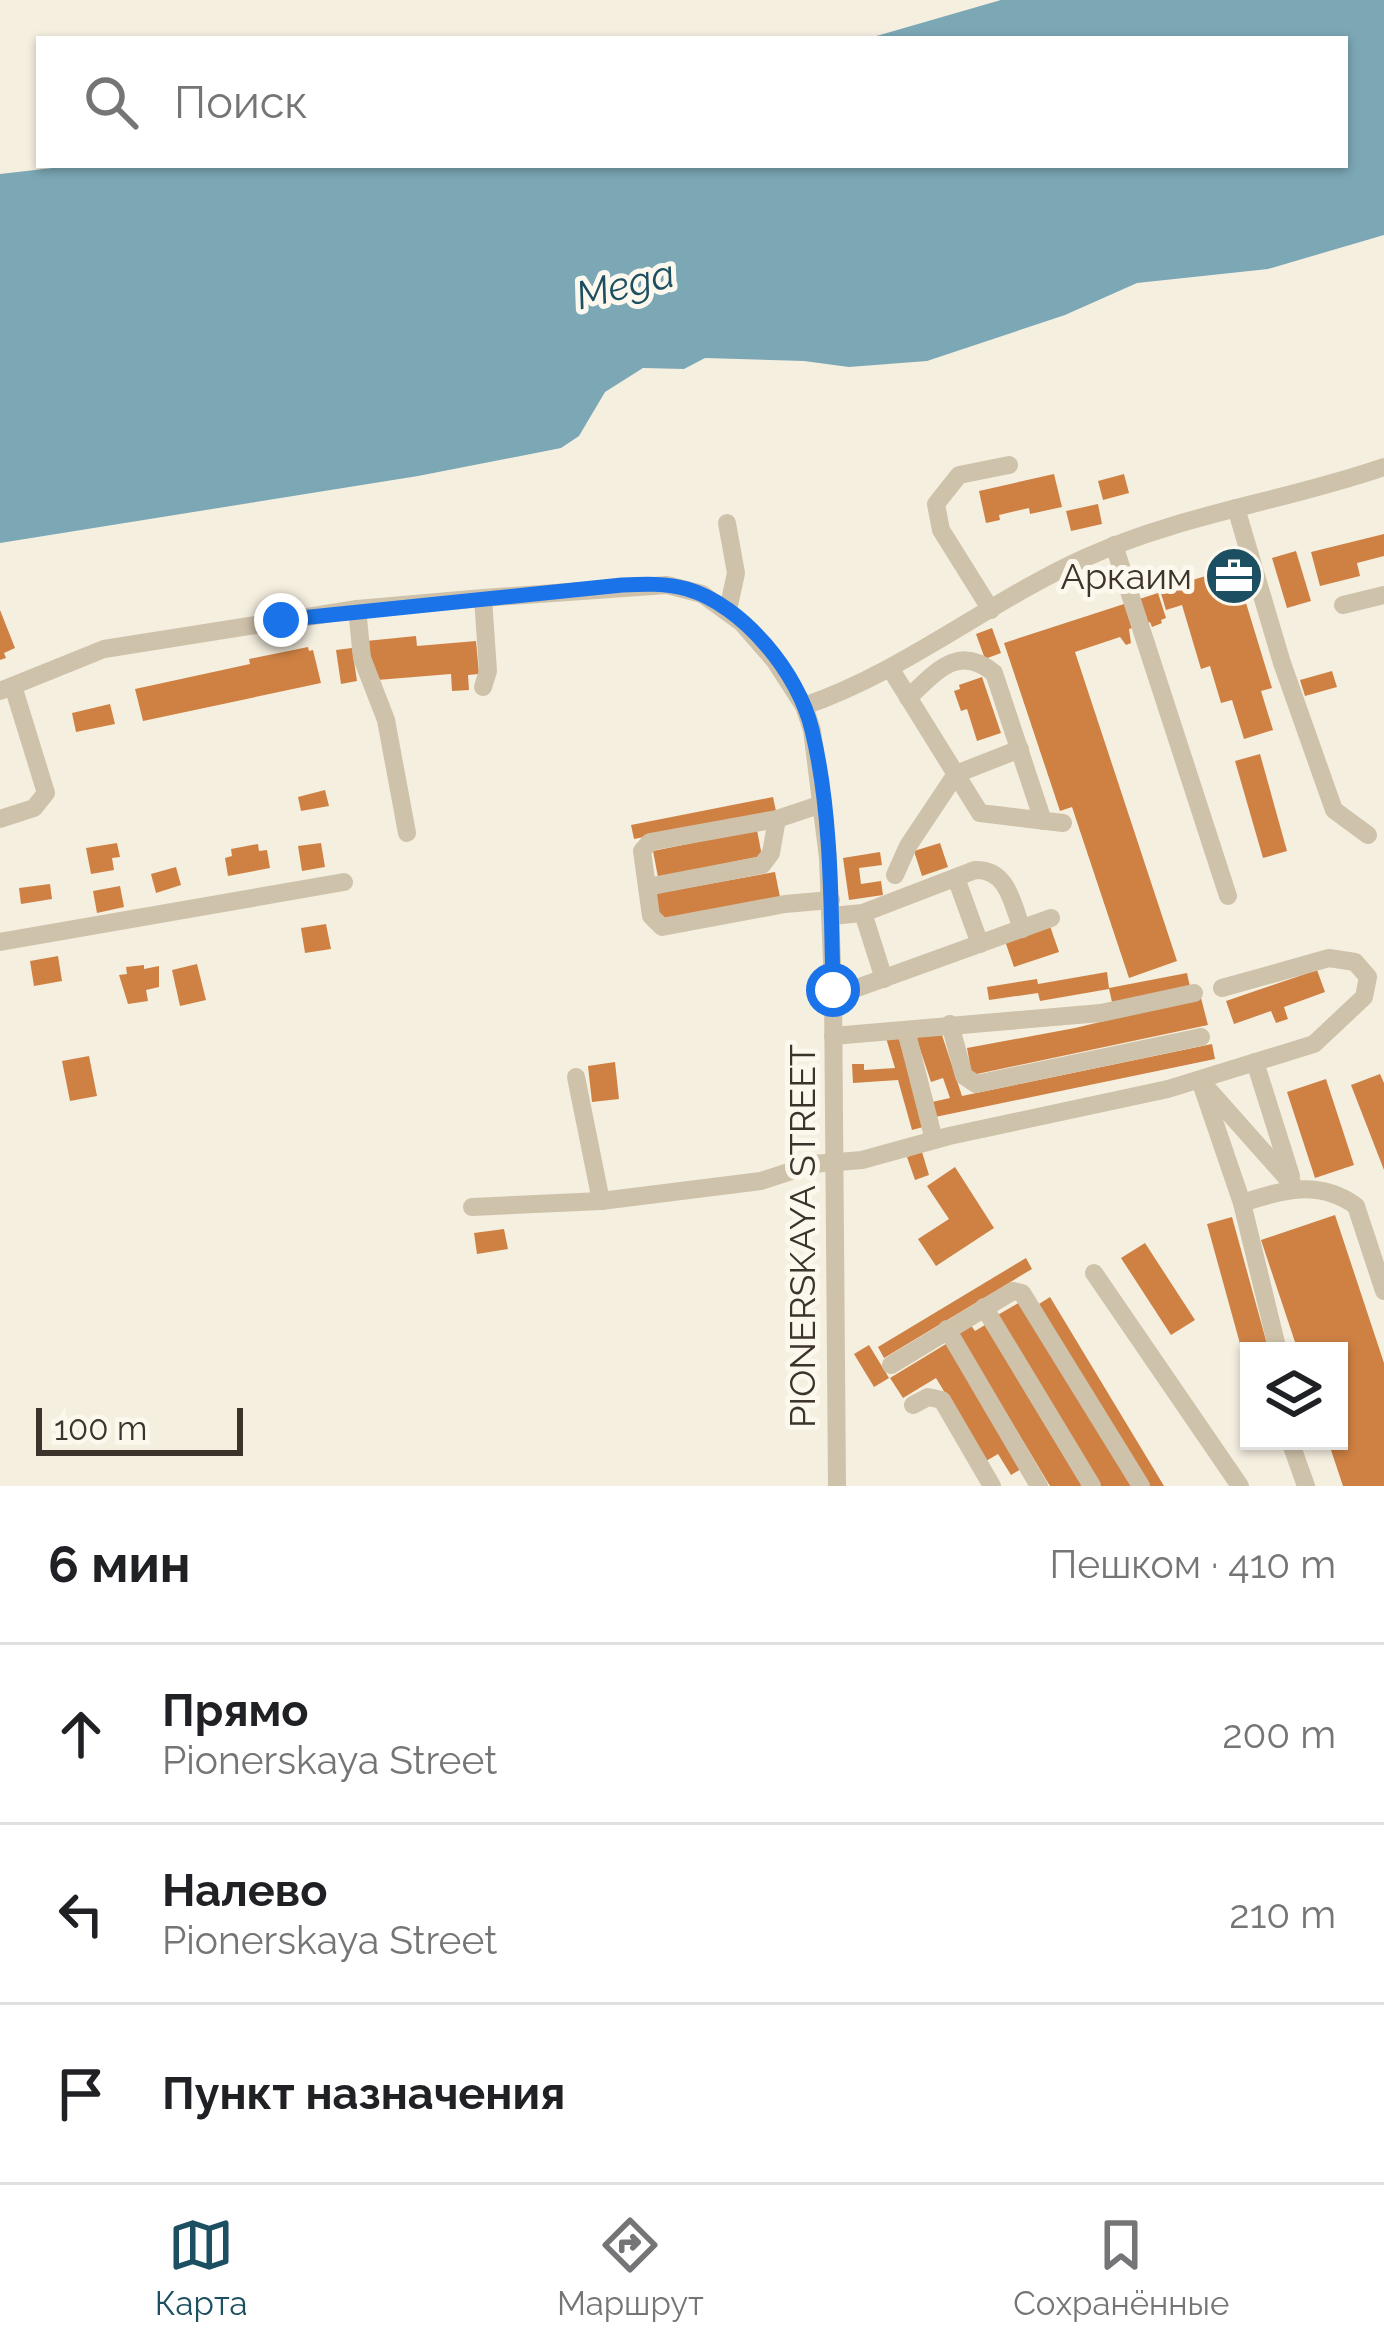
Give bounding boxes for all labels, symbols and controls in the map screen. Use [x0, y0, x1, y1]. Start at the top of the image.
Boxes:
search box [36, 36, 1348, 168]
icon: search [78, 69, 144, 135]
text: Поиск [174, 76, 308, 129]
water label: Mega [571, 250, 679, 318]
office icon: Аркаим [1203, 545, 1265, 607]
place label: Аркаим [1061, 555, 1192, 597]
route end [254, 593, 308, 647]
route start [806, 963, 860, 1017]
street label: PIONERSKAYA STREET [781, 1044, 823, 1428]
map controls [1240, 1342, 1348, 1450]
button: layers [1240, 1342, 1348, 1450]
scale bar [36, 1402, 243, 1455]
text: 100 m [54, 1409, 147, 1448]
text: 6 мин [48, 1534, 190, 1594]
text: Пешком · 410 m [1049, 1541, 1336, 1587]
text: Прямо [162, 1684, 309, 1737]
icon: ahead [48, 1701, 114, 1767]
text: 200 m [1222, 1711, 1336, 1757]
text: Pionerskaya Street [162, 1737, 497, 1783]
text: Налево [162, 1864, 328, 1917]
icon: left [48, 1881, 114, 1947]
text: 210 m [1229, 1891, 1336, 1937]
text: Pionerskaya Street [162, 1917, 497, 1963]
icon: arrive [48, 2061, 114, 2127]
text: Пункт назначения [162, 2067, 565, 2120]
tab: Карта [155, 2212, 248, 2323]
tab: Маршрут [557, 2212, 704, 2323]
tab: Сохранённые [1013, 2212, 1229, 2323]

